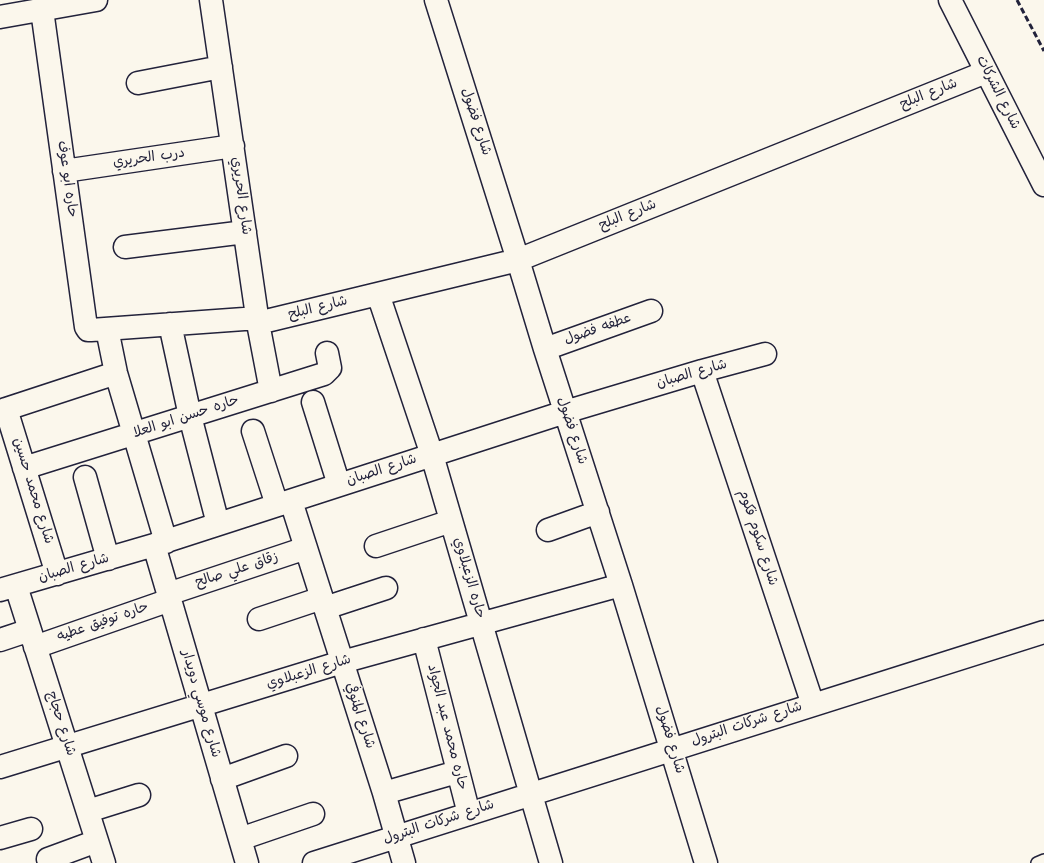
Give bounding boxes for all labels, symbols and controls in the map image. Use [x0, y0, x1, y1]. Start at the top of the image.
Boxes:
street label: شارع الشركات [971, 53, 1023, 133]
street label: شارع البلح [898, 76, 960, 114]
street label: شارع فضول [456, 86, 494, 158]
street label: حاره ابو عوف [52, 140, 80, 218]
street label: درب الحريري [112, 146, 186, 172]
street label: شارع الحريري [226, 156, 254, 236]
street label: شارع البلح [597, 197, 659, 235]
street label: شارع البلح [287, 294, 349, 324]
street label: عطفه فضول [562, 311, 634, 349]
street label: شارع الصبان [655, 357, 729, 393]
street label: حاره حسن ابو العلا [131, 393, 241, 443]
street label: شارع فضول [552, 395, 590, 467]
street label: شارع محمد حسين [8, 436, 56, 546]
street label: شارع الصبان [345, 452, 419, 490]
street label: شارع سكوم فكوم [734, 488, 780, 588]
street label: حاره الزعبلاوي [449, 536, 487, 620]
street label: زقاق علي صالح [193, 550, 281, 592]
street label: شارع الصبان [37, 551, 111, 587]
street label: حاره توفيق عطيه [55, 600, 151, 646]
street label: شارع موسي دويدار [177, 648, 223, 760]
street label: شارع الزعبلاوي [265, 652, 353, 694]
street label: حاره محمد عبد الجواد [422, 663, 470, 791]
street label: شارع المنوفي [340, 681, 378, 751]
street label: شارع حجاج [42, 690, 78, 758]
street label: شارع شركات البترول [689, 699, 805, 751]
street label: شارع فضول [651, 704, 687, 776]
street label: شارع شركات البترول [381, 797, 497, 849]

